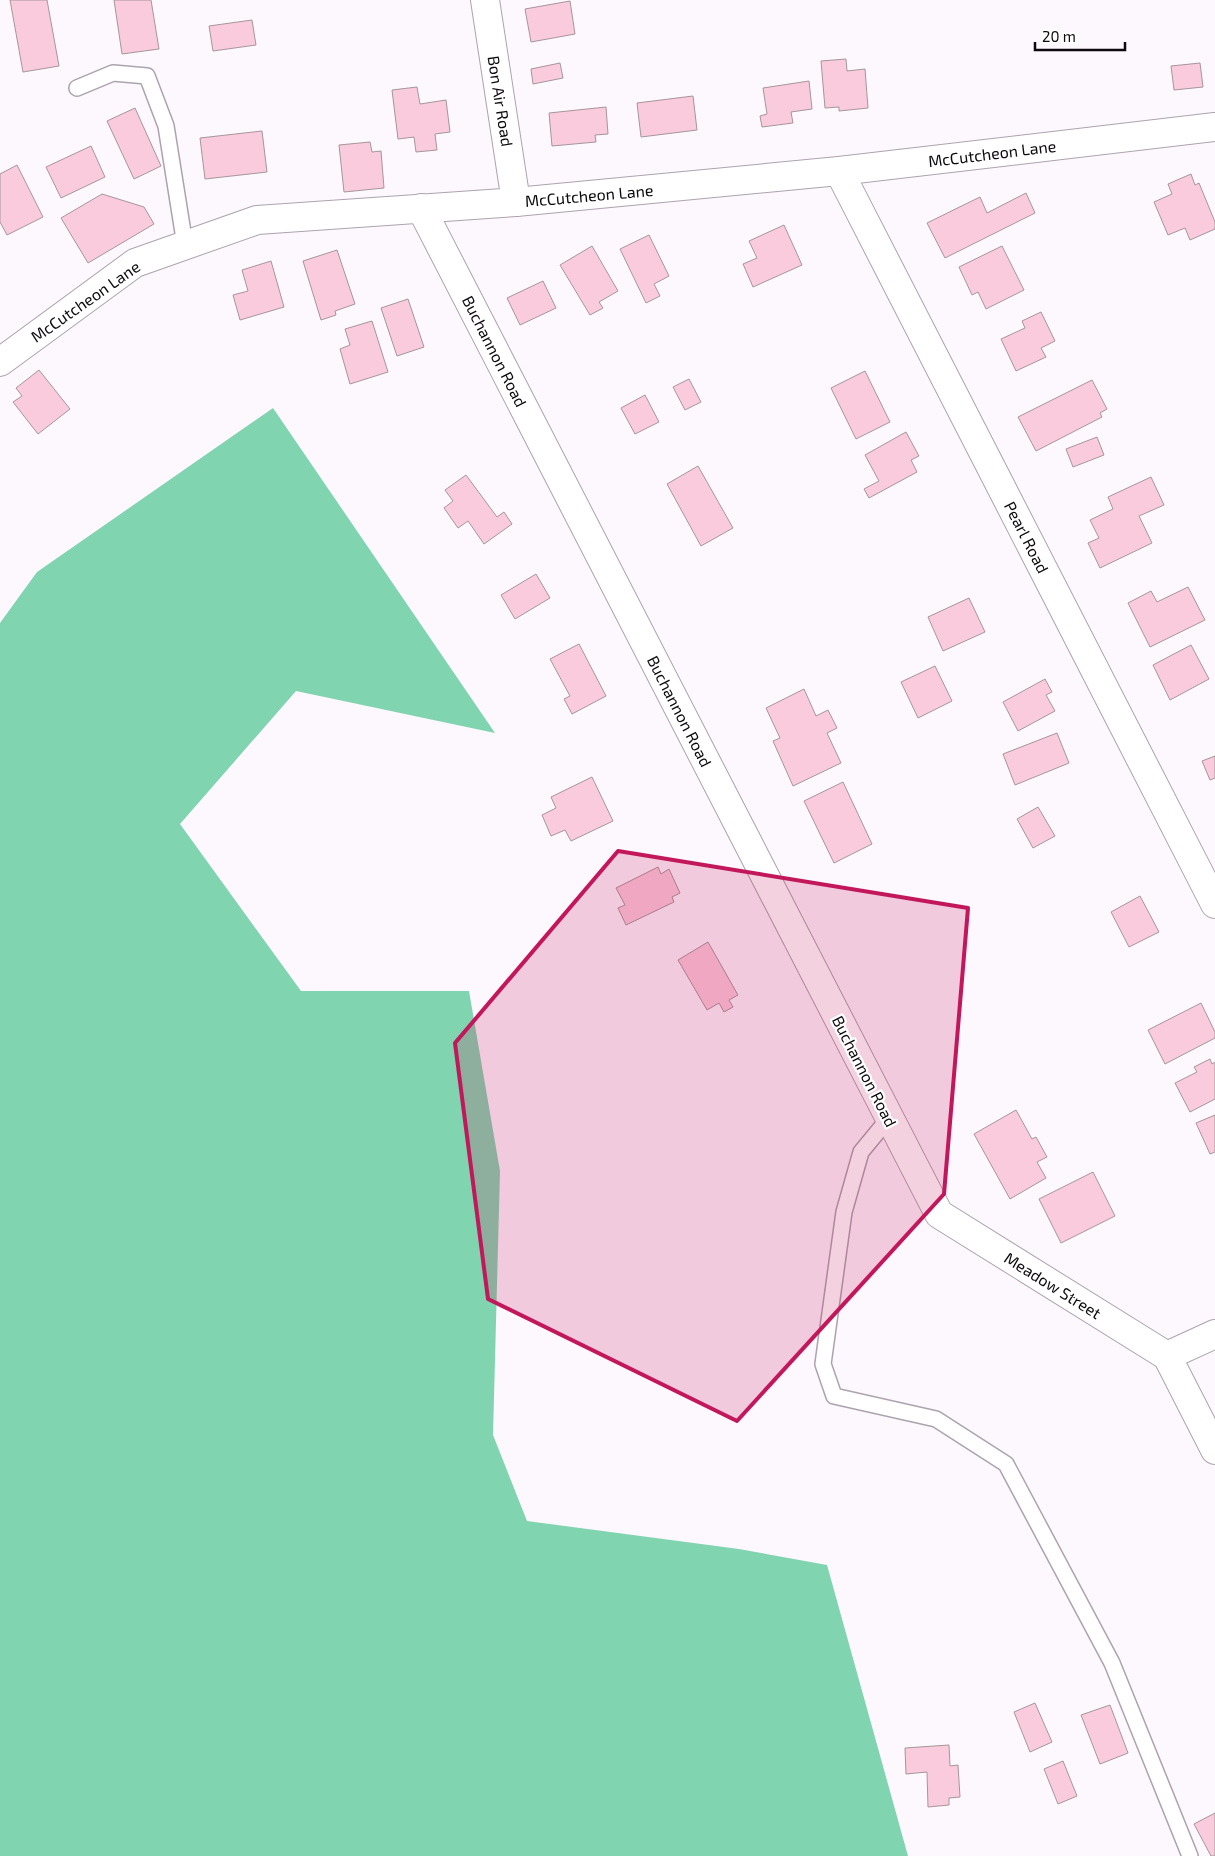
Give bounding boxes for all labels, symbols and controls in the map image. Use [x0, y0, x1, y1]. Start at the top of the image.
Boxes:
scale bar [1035, 20, 1125, 52]
text: 20 m [1042, 27, 1076, 45]
street label: Bon Air Road [484, 54, 518, 148]
street label: McCutcheon Lane [927, 136, 1057, 170]
street label: McCutcheon Lane [524, 180, 654, 210]
street label: McCutcheon Lane [27, 256, 143, 346]
street label: Buchannon Road [459, 292, 531, 410]
street label: Pearl Road [1001, 498, 1053, 576]
street label: Buchannon Road [644, 652, 716, 770]
street label: Buchannon Road [829, 1012, 901, 1130]
street label: Meadow Street [1001, 1248, 1105, 1322]

